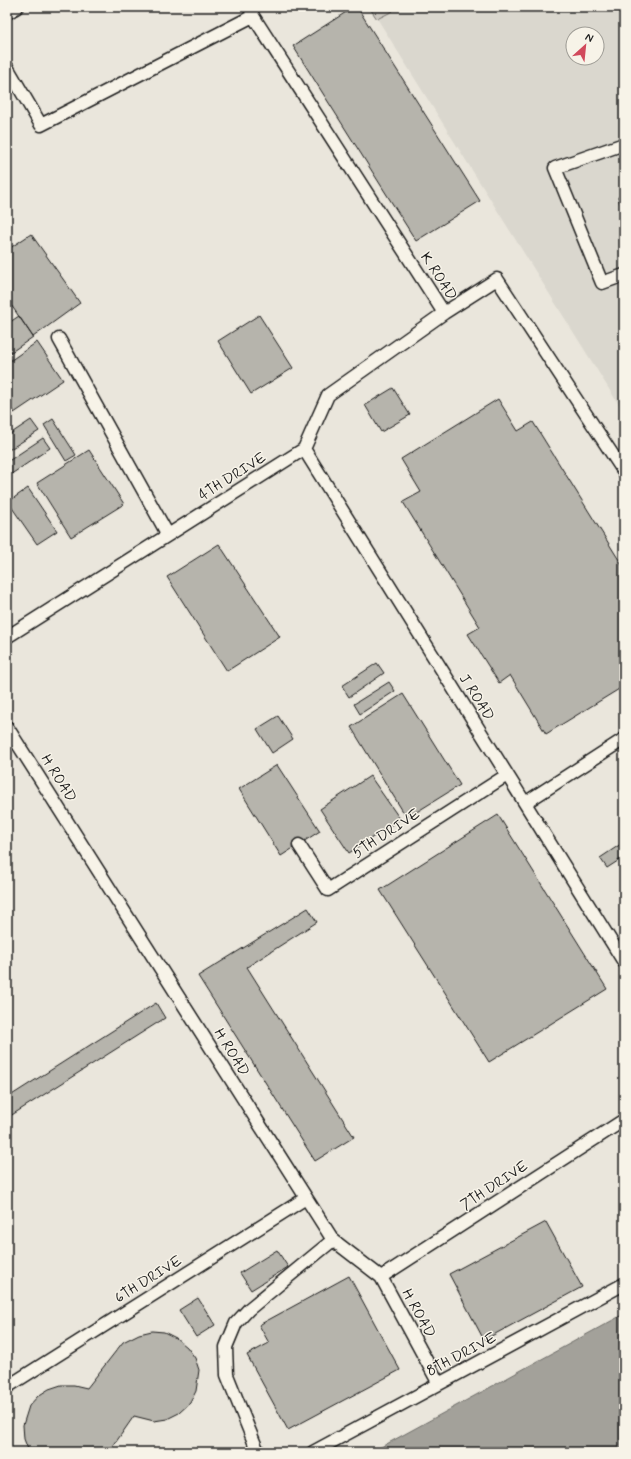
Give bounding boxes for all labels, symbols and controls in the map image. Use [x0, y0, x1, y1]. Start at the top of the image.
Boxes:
north arrow [565, 26, 605, 66]
text: N [583, 30, 596, 46]
street label: K ROAD [415, 249, 461, 304]
street label: 4TH DRIVE [195, 448, 271, 506]
street label: J ROAD [454, 670, 498, 725]
street label: H ROAD [36, 751, 81, 806]
street label: 5TH DRIVE [349, 804, 425, 863]
street label: H ROAD [209, 1025, 254, 1080]
street label: 7TH DRIVE [457, 1156, 533, 1215]
street label: 6TH DRIVE [111, 1251, 186, 1308]
street label: H ROAD [397, 1286, 440, 1341]
street label: 8TH DRIVE [423, 1328, 500, 1382]

